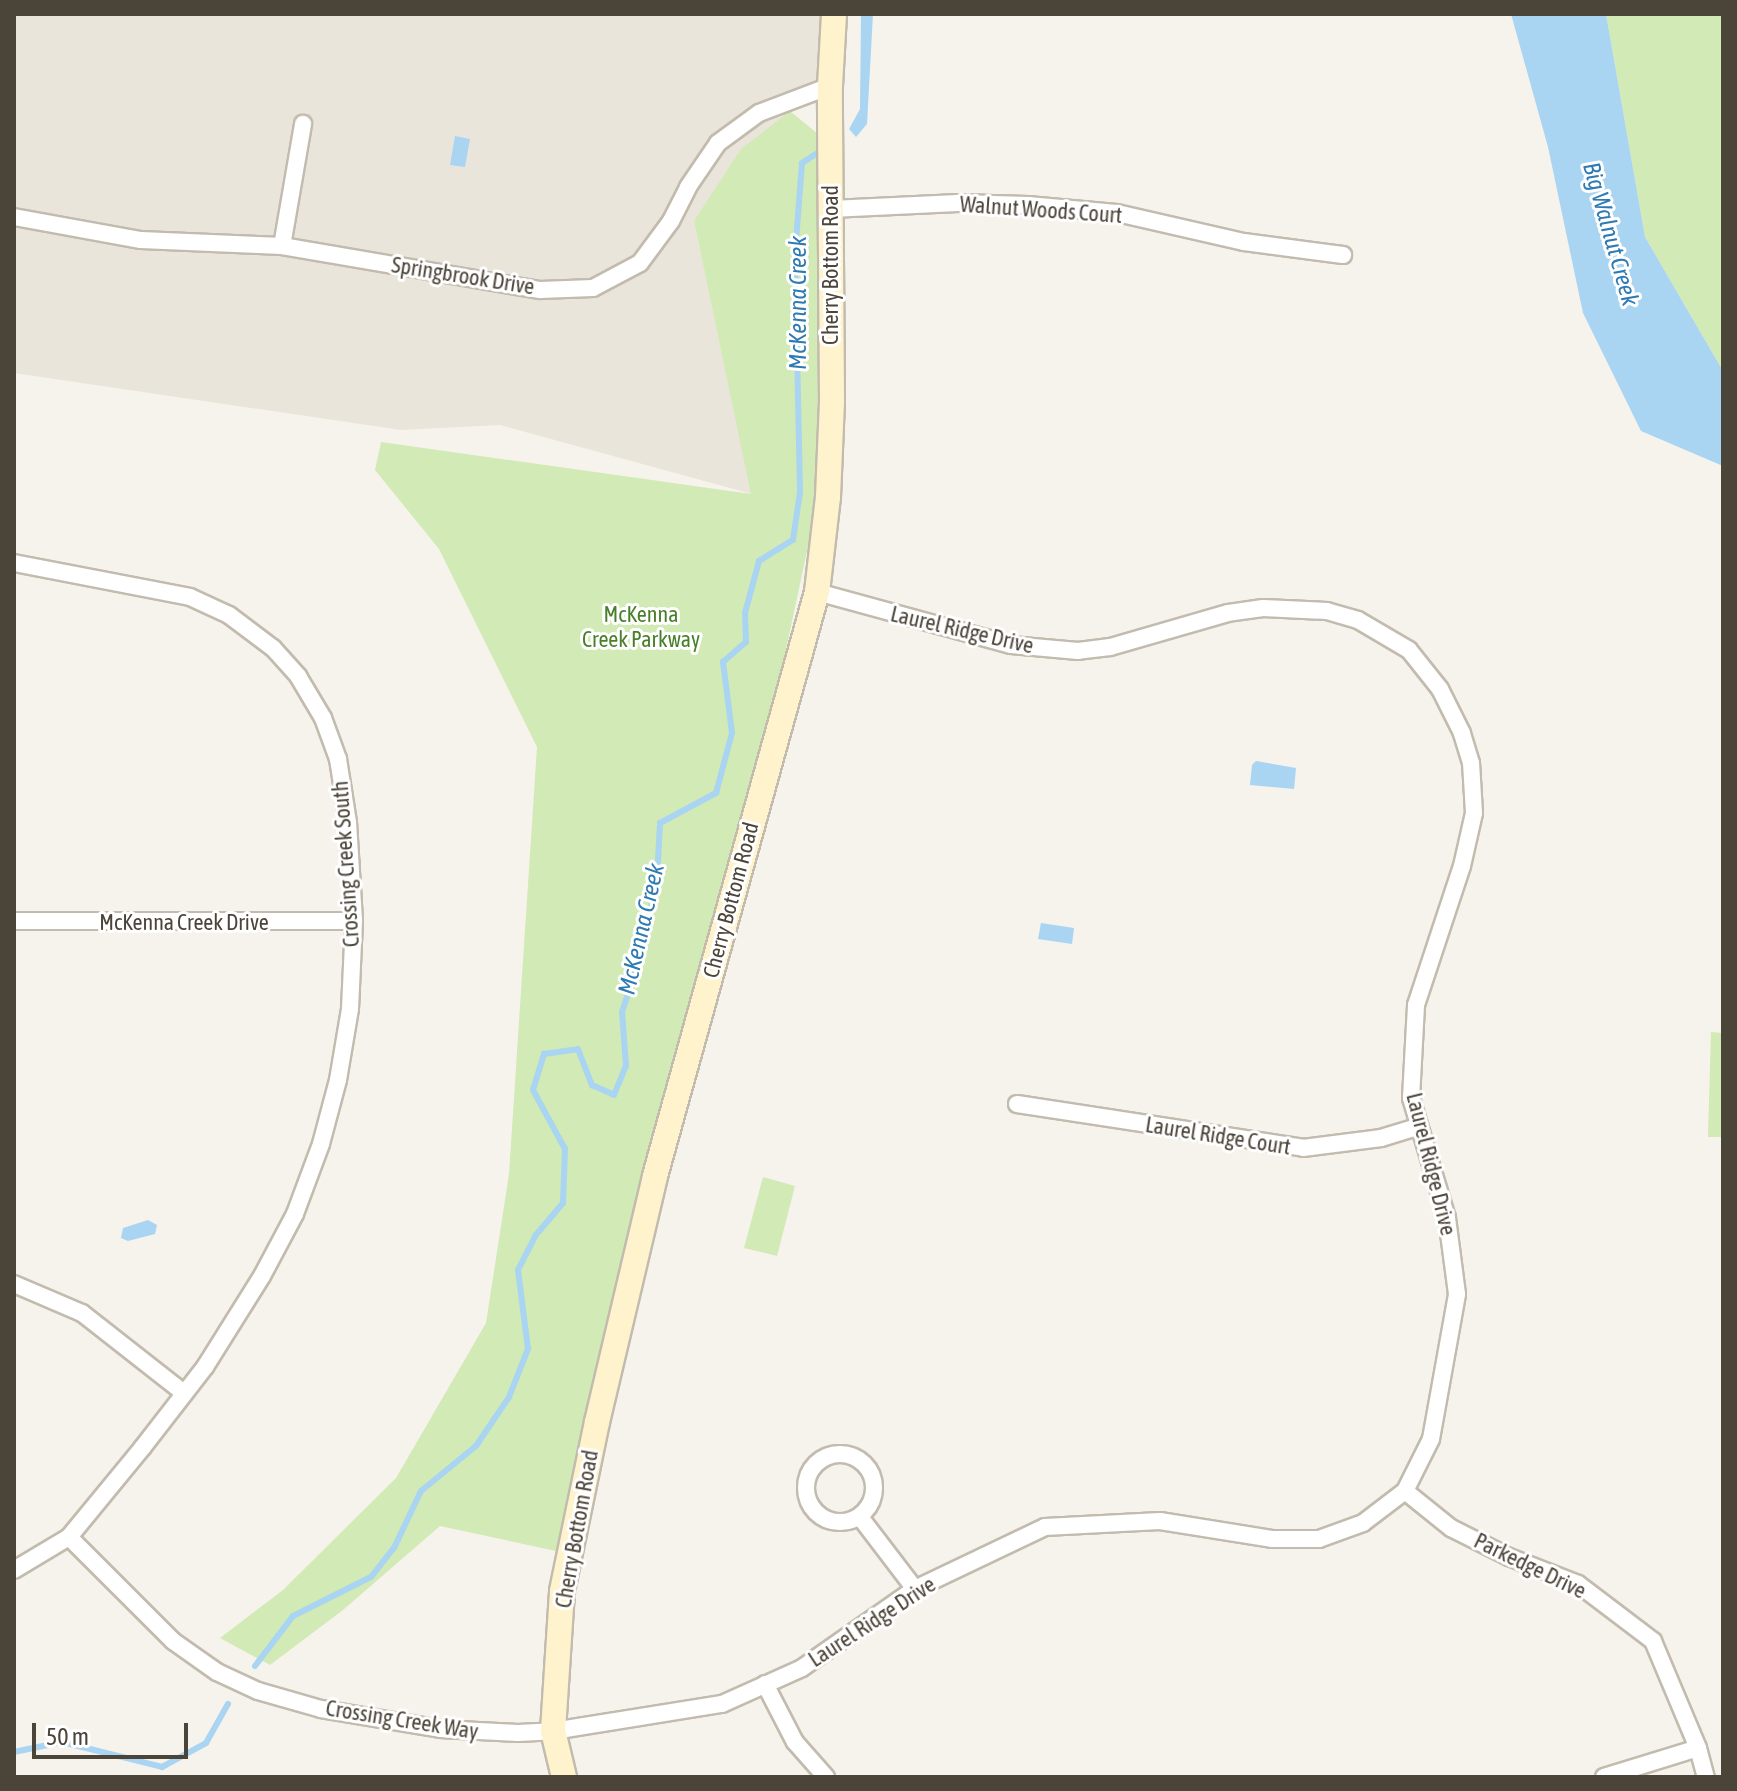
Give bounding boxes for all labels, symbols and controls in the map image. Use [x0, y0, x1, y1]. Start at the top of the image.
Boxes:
water label: Big Walnut Creek [1577, 159, 1645, 309]
street label: Cherry Bottom Road [818, 185, 844, 345]
street label: Walnut Woods Court [959, 191, 1123, 229]
water label: McKenna Creek [784, 236, 812, 370]
street label: Springbrook Drive [390, 252, 536, 300]
park label: McKenna Creek Parkway [582, 601, 700, 652]
street label: Laurel Ridge Drive [888, 601, 1036, 659]
street label: Crossing Creek South [327, 780, 365, 948]
street label: Cherry Bottom Road [698, 819, 764, 981]
water label: McKenna Creek [612, 861, 670, 997]
street label: McKenna Creek Drive [99, 910, 269, 936]
street label: Laurel Ridge Drive [1401, 1090, 1461, 1238]
street label: Laurel Ridge Court [1144, 1111, 1292, 1161]
street label: Cherry Bottom Road [550, 1448, 604, 1610]
street label: Parkedge Drive [1470, 1528, 1590, 1604]
street label: Laurel Ridge Drive [804, 1571, 940, 1673]
street label: Crossing Creek Way [324, 1695, 480, 1745]
scale bar [36, 1707, 192, 1757]
text: 50 m [46, 1723, 89, 1750]

